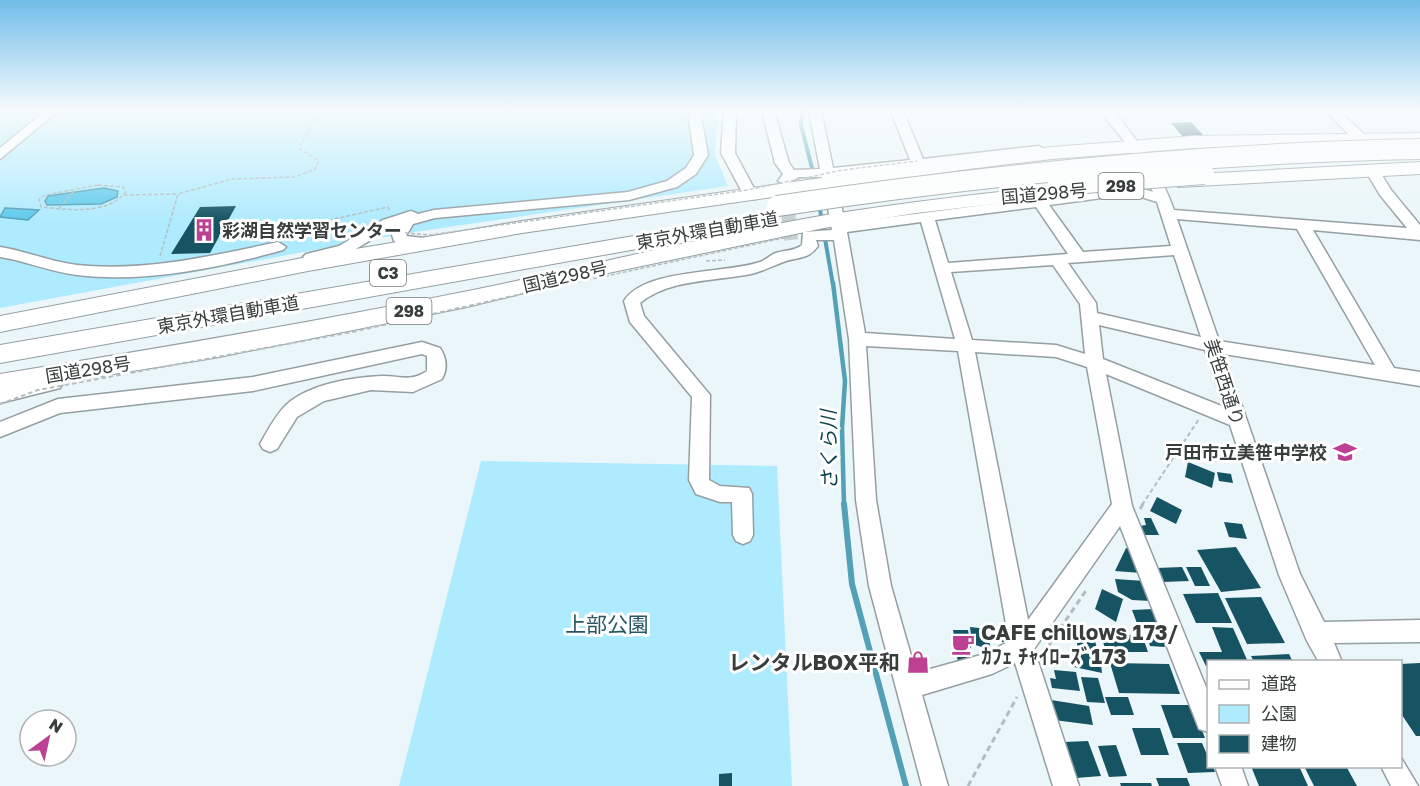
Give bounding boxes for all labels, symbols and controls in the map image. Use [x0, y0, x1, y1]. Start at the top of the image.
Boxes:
road number: 298 [1098, 173, 1144, 199]
street label: 国道298号 [1000, 178, 1088, 208]
street label: 東京外環自動車道 [634, 207, 780, 253]
building icon: 彩湖自然学習センター [191, 217, 217, 243]
place label: 彩湖自然学習センター [222, 219, 402, 241]
street label: 国道298号 [520, 256, 610, 296]
road number: C3 [370, 260, 406, 286]
street label: 東京外環自動車道 [155, 291, 301, 337]
road number: 298 [386, 298, 432, 324]
street label: 美笹西通り [1201, 336, 1249, 428]
street label: 国道298号 [44, 351, 132, 387]
water label: さくら川 [815, 408, 841, 490]
school or university icon: 戸田市立美笹中学校 [1332, 439, 1358, 465]
place label: 戸田市立美笹中学校 [1165, 441, 1327, 463]
park label: 上部公園 [565, 611, 649, 637]
place label: CAFE chillows 173/ ｶﾌｪ ﾁｬｲﾛｰｽﾞ173 [981, 619, 1178, 669]
cafe icon: CAFE chillows 173/ ｶﾌｪ ﾁｬｲﾛｰｽﾞ173 [950, 631, 976, 657]
place label: レンタルBOX平和 [728, 649, 900, 675]
shop icon: レンタルBOX平和 [905, 649, 931, 675]
legend [1207, 660, 1402, 768]
text: 道路 [1261, 672, 1297, 694]
text: 公園 [1261, 702, 1297, 724]
north arrow [18, 708, 78, 768]
text: N [46, 714, 67, 737]
text: 建物 [1261, 732, 1297, 754]

